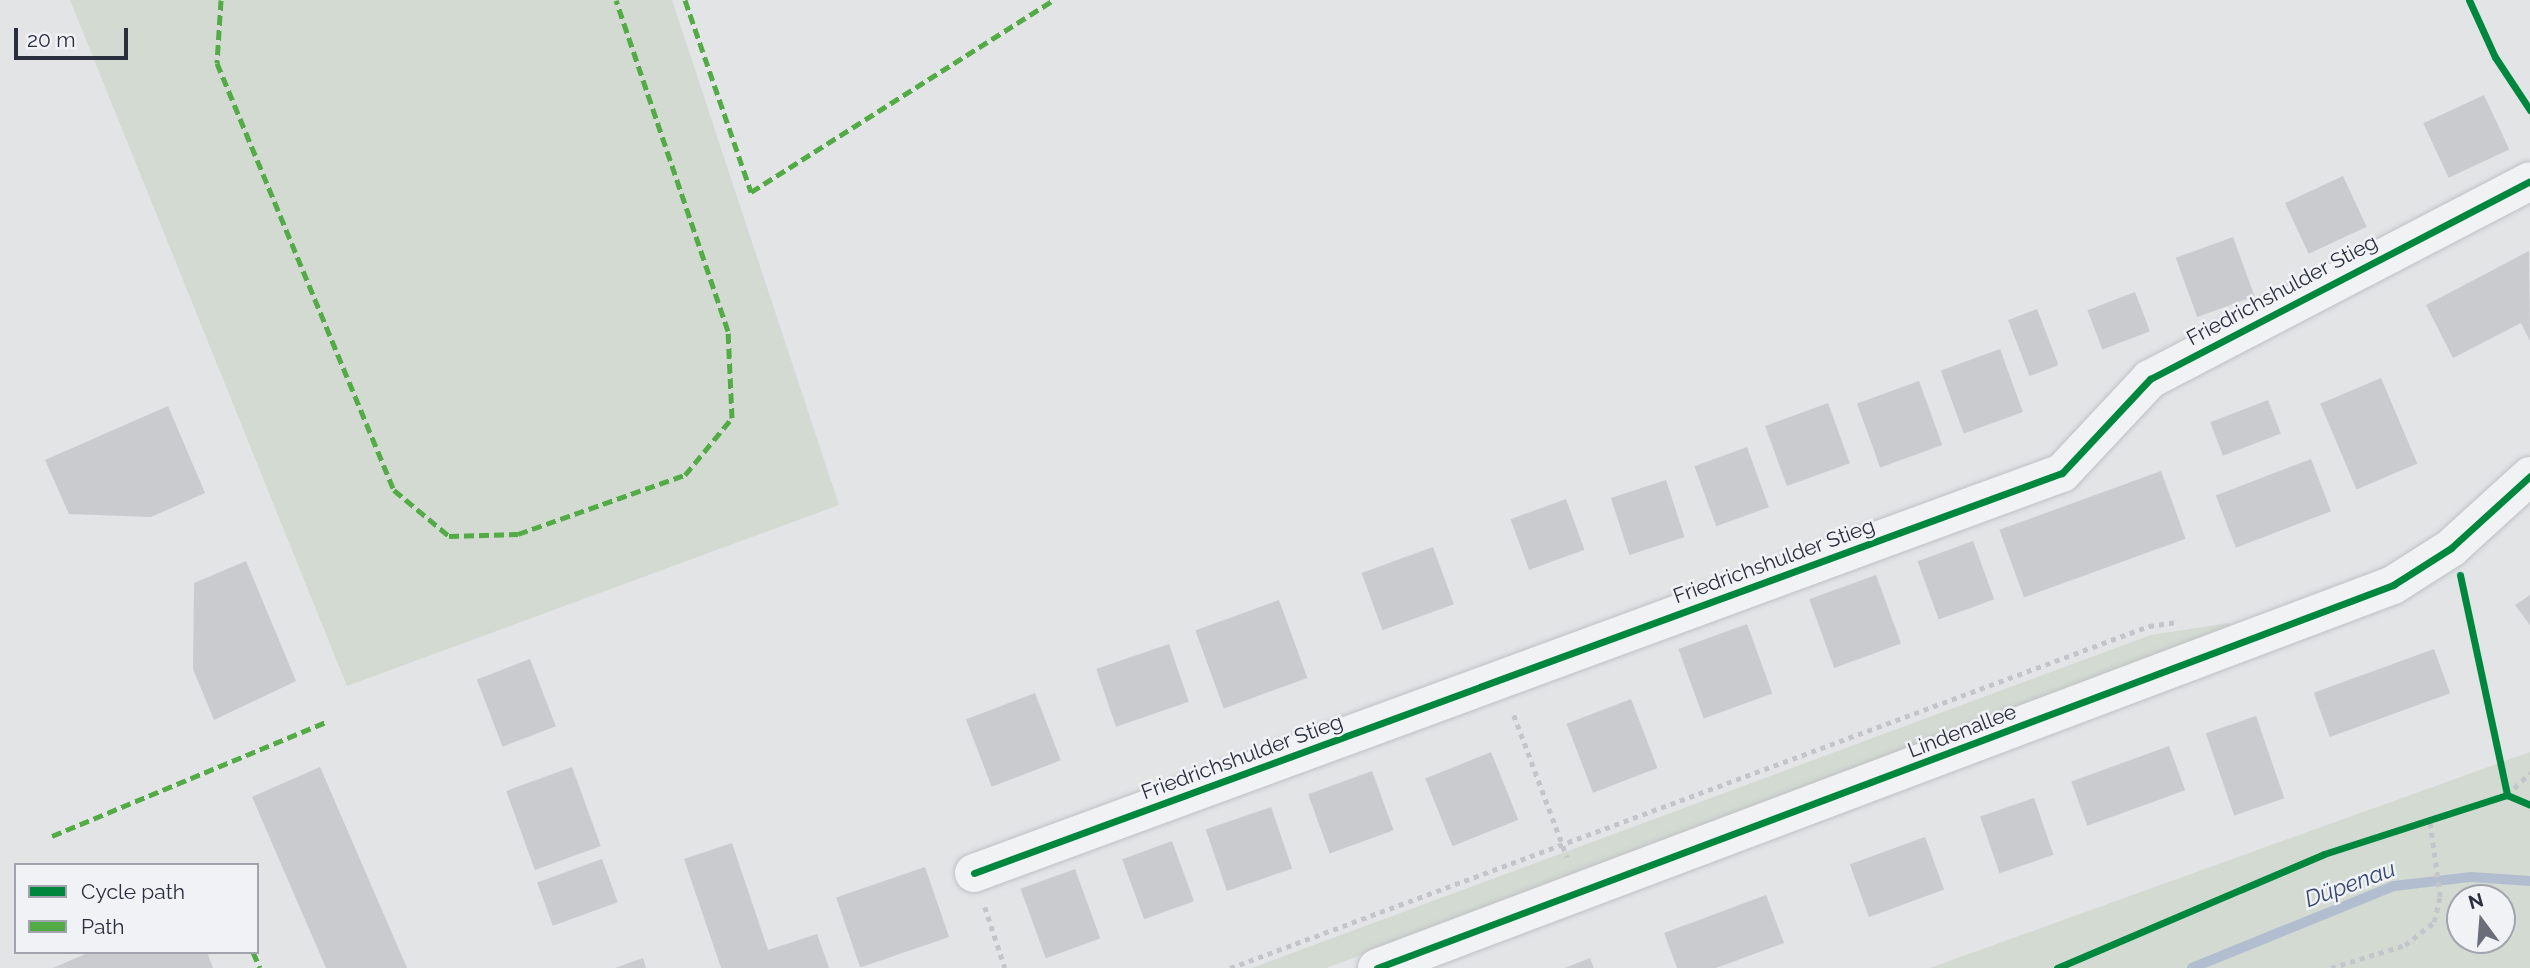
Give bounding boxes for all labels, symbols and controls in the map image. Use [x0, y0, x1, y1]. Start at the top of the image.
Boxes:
scale bar [18, 14, 131, 58]
text: 20 m [27, 27, 75, 52]
street label: Friedrichshulder Stieg [2182, 229, 2382, 351]
street label: Friedrichshulder Stieg [1670, 513, 1878, 609]
street label: Lindenallee [1904, 699, 2020, 763]
street label: Friedrichshulder Stieg [1138, 709, 1346, 805]
water label: Düpenau [2301, 855, 2399, 913]
legend [14, 863, 259, 954]
text: Cycle path [81, 879, 185, 904]
north arrow [2446, 884, 2516, 954]
text: N [2466, 888, 2486, 913]
text: Path [81, 914, 125, 939]

